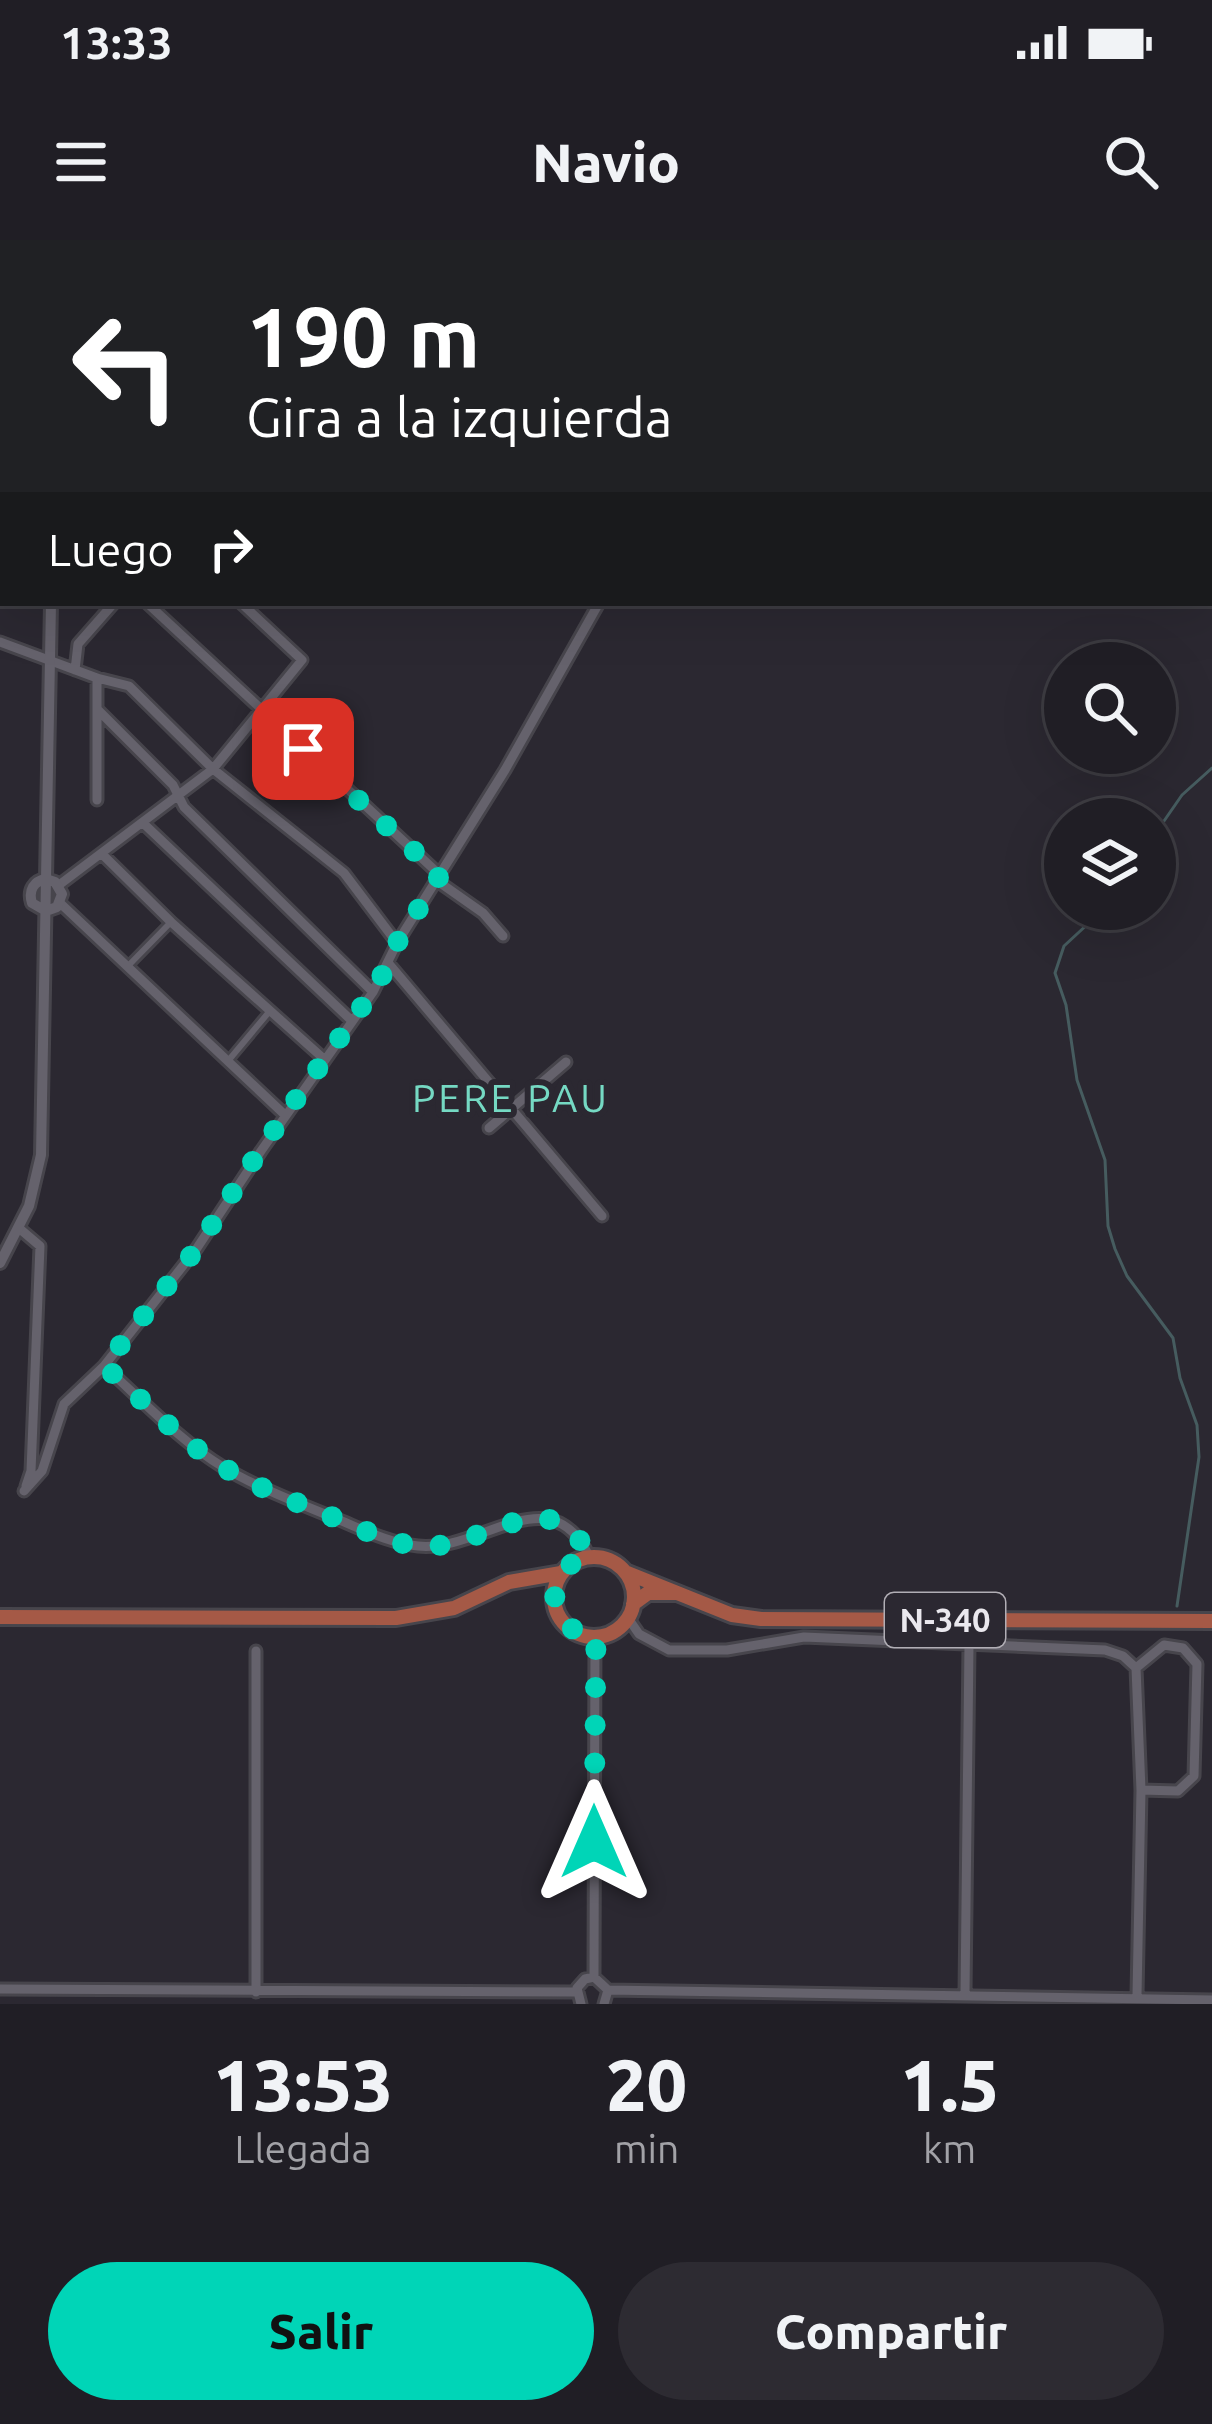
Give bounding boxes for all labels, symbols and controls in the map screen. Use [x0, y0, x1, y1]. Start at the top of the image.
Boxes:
text: 13:33 [60, 17, 173, 68]
icon: menu [48, 129, 114, 195]
icon: search [1098, 129, 1164, 195]
text: Navio [532, 132, 680, 192]
icon: left [48, 288, 204, 444]
text: 190 m [246, 289, 480, 383]
text: Gira a la izquierda [246, 387, 673, 447]
icon: right [198, 516, 264, 582]
text: Luego [48, 524, 174, 575]
map controls [1044, 642, 1176, 930]
button: search [1044, 642, 1176, 774]
pin [252, 698, 354, 800]
icon: arrive [270, 716, 336, 782]
button: layers [1044, 798, 1176, 930]
district label: PERE PAU [412, 1076, 610, 1119]
road number: N-340 [885, 1593, 1005, 1647]
position arrow [531, 1779, 657, 1905]
text: 13:53 [213, 2044, 393, 2125]
text: 20 [606, 2044, 687, 2125]
text: 1.5 [900, 2044, 999, 2125]
text: Llegada [235, 2127, 371, 2170]
text: min [614, 2127, 679, 2170]
text: km [923, 2127, 976, 2170]
button: Salir [48, 2262, 594, 2400]
button: Compartir [618, 2262, 1164, 2400]

